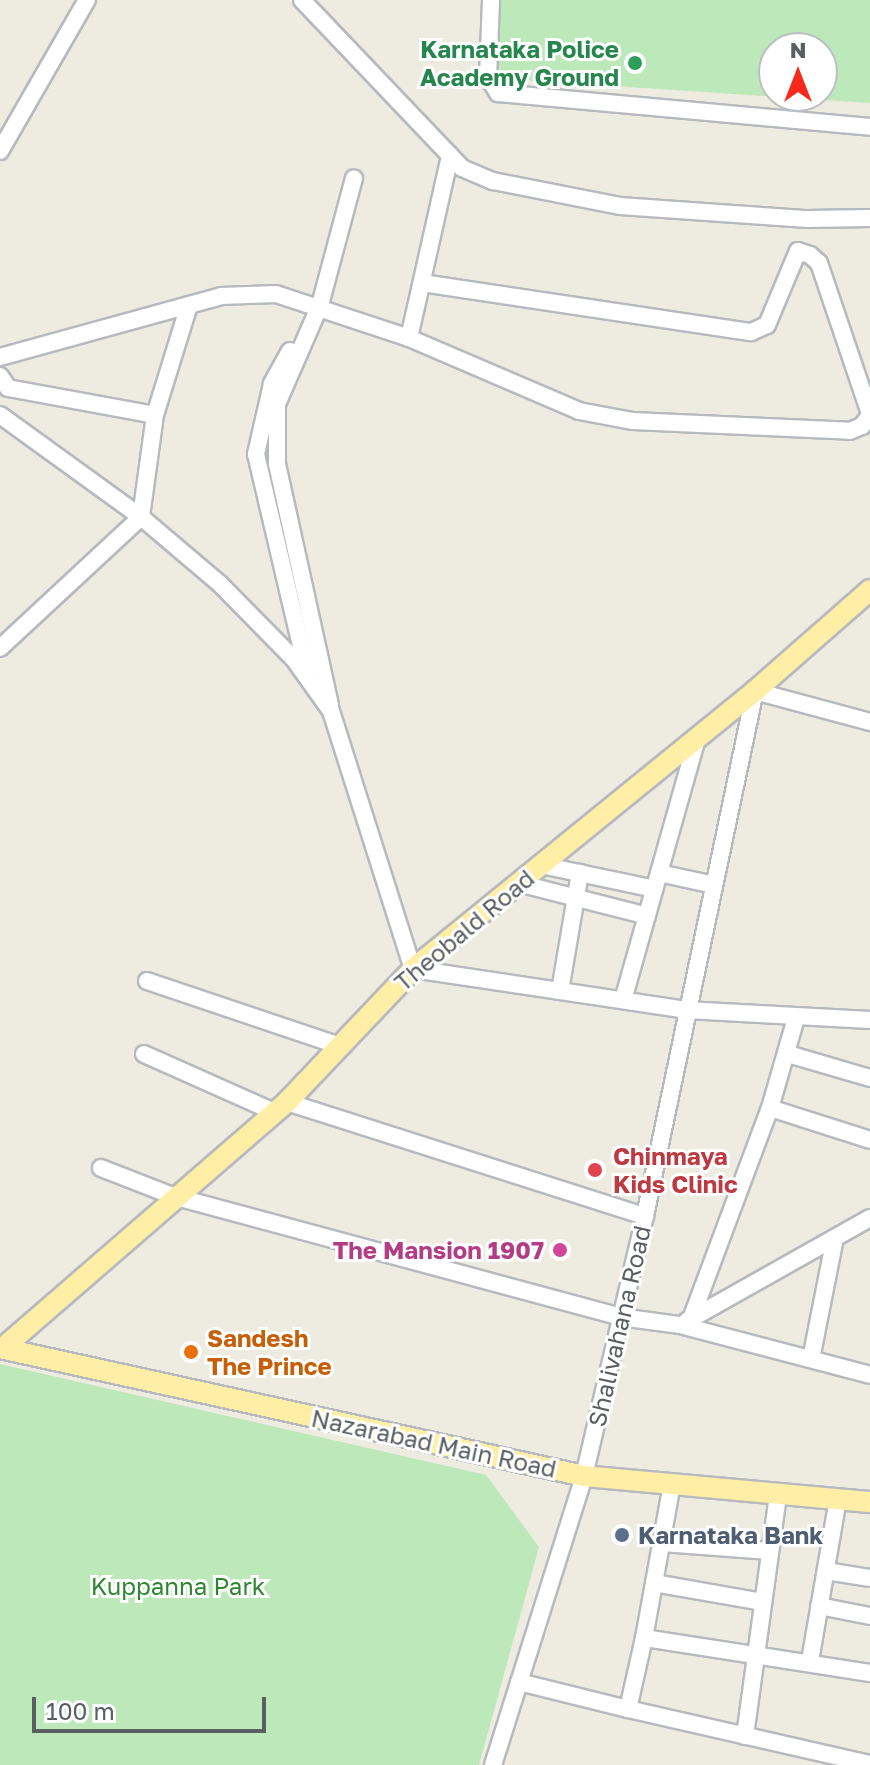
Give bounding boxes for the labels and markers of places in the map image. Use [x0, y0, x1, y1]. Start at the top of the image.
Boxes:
place label: Karnataka Police Academy Ground [420, 35, 619, 91]
marker: Karnataka Police Academy Ground [626, 54, 644, 72]
place label: Chinmaya Kids Clinic [613, 1142, 738, 1198]
marker: Chinmaya Kids Clinic [584, 1159, 606, 1181]
place label: The Mansion 1907 [333, 1236, 544, 1264]
marker: The Mansion 1907 [551, 1241, 569, 1259]
place label: Sandesh The Prince [207, 1324, 332, 1380]
marker: Sandesh The Prince [182, 1343, 200, 1361]
place label: Karnataka Bank [638, 1521, 823, 1549]
marker: Karnataka Bank [613, 1526, 631, 1544]

